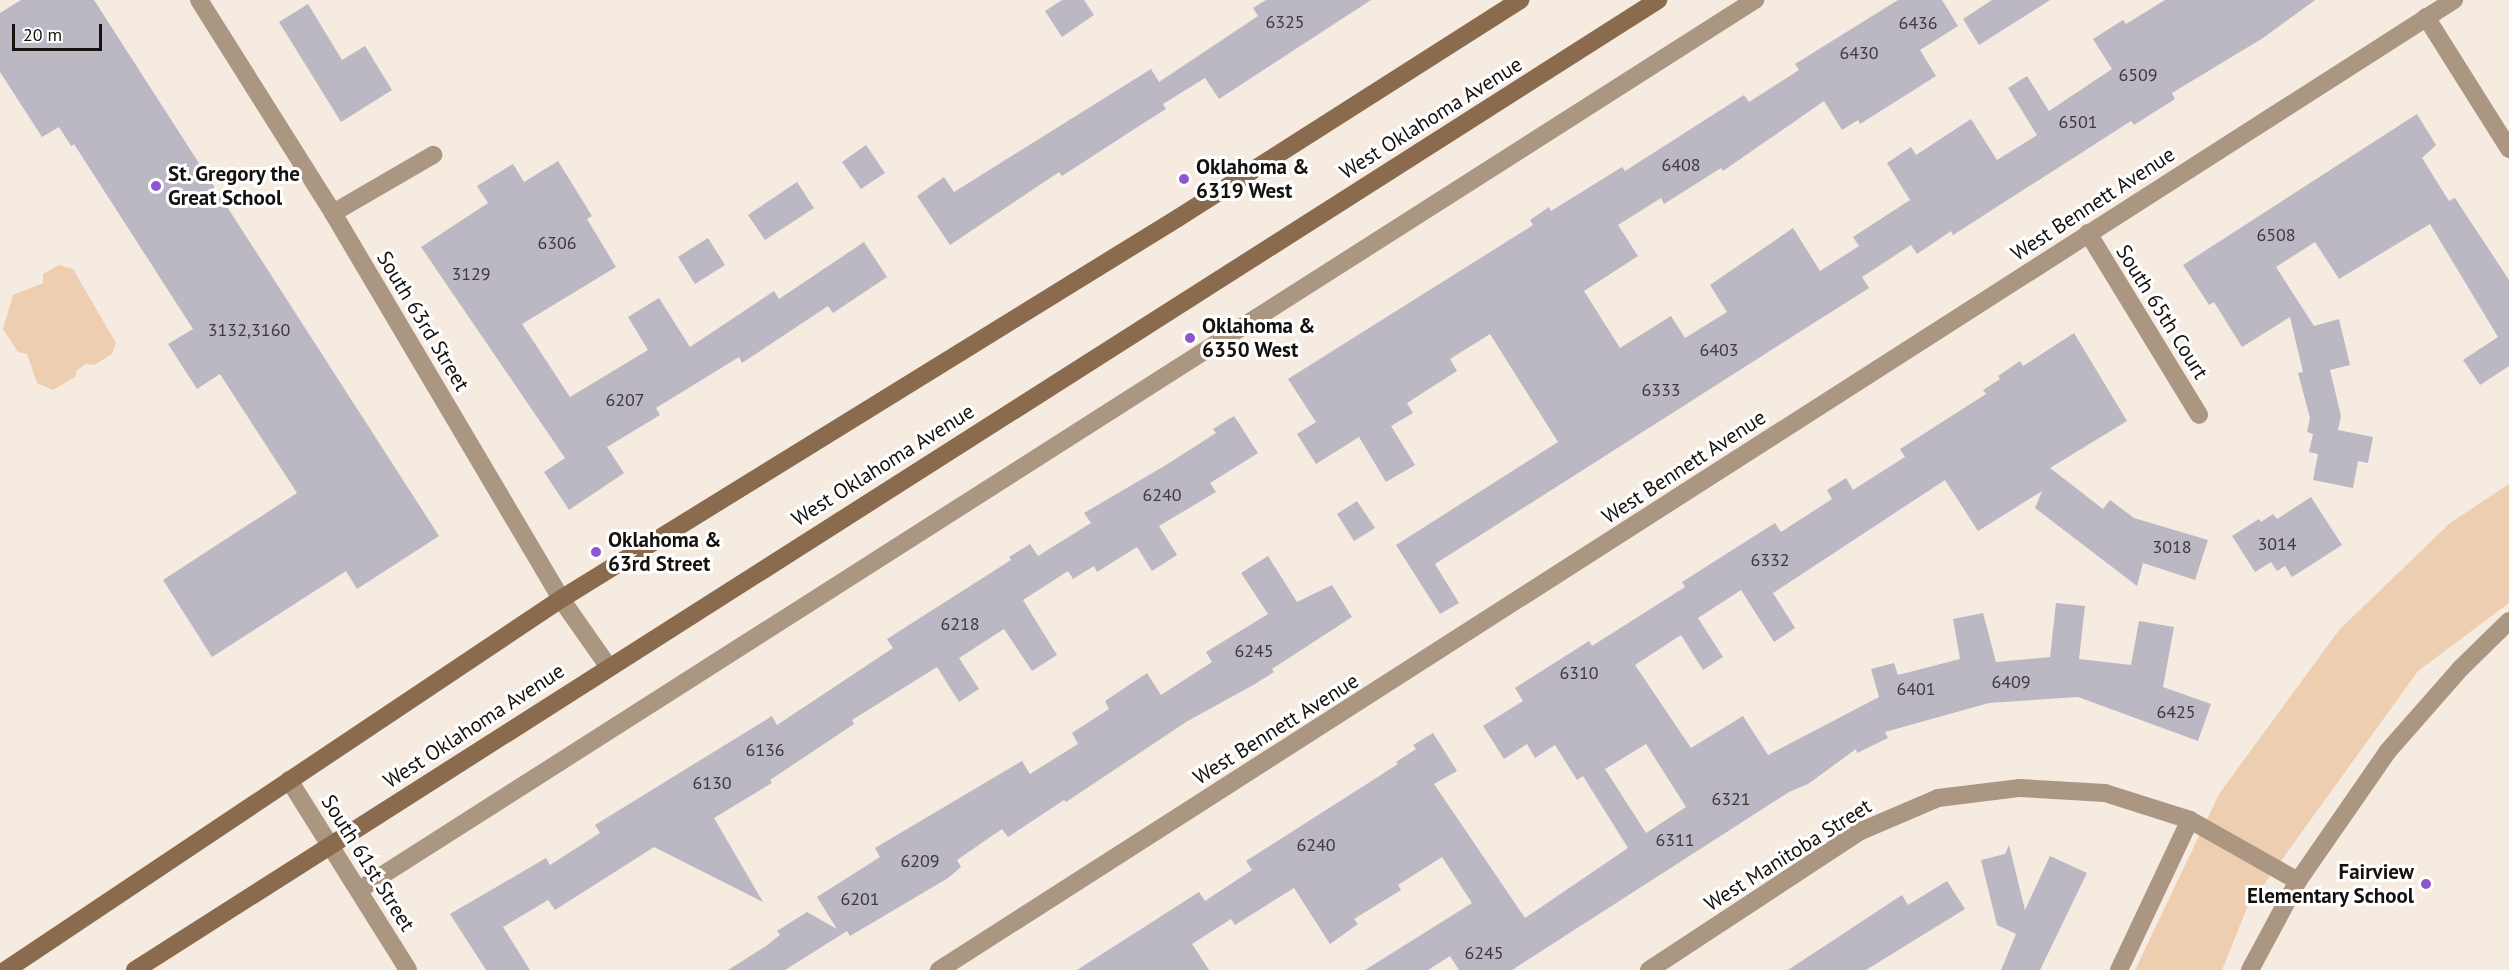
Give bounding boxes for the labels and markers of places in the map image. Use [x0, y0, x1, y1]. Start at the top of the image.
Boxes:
place label: Oklahoma & 6319 West [1196, 154, 1309, 204]
place label: St. Gregory the Great School [168, 161, 302, 211]
marker: Oklahoma & 6319 West [1177, 172, 1191, 186]
marker: St. Gregory the Great School [149, 179, 163, 193]
place label: Oklahoma & 6350 West [1202, 313, 1315, 363]
marker: Oklahoma & 6350 West [1183, 331, 1197, 345]
place label: Oklahoma & 63rd Street [608, 527, 721, 577]
marker: Oklahoma & 63rd Street [589, 545, 603, 559]
place label: Fairview Elementary School [2246, 859, 2414, 909]
marker: Fairview Elementary School [2419, 877, 2433, 891]

